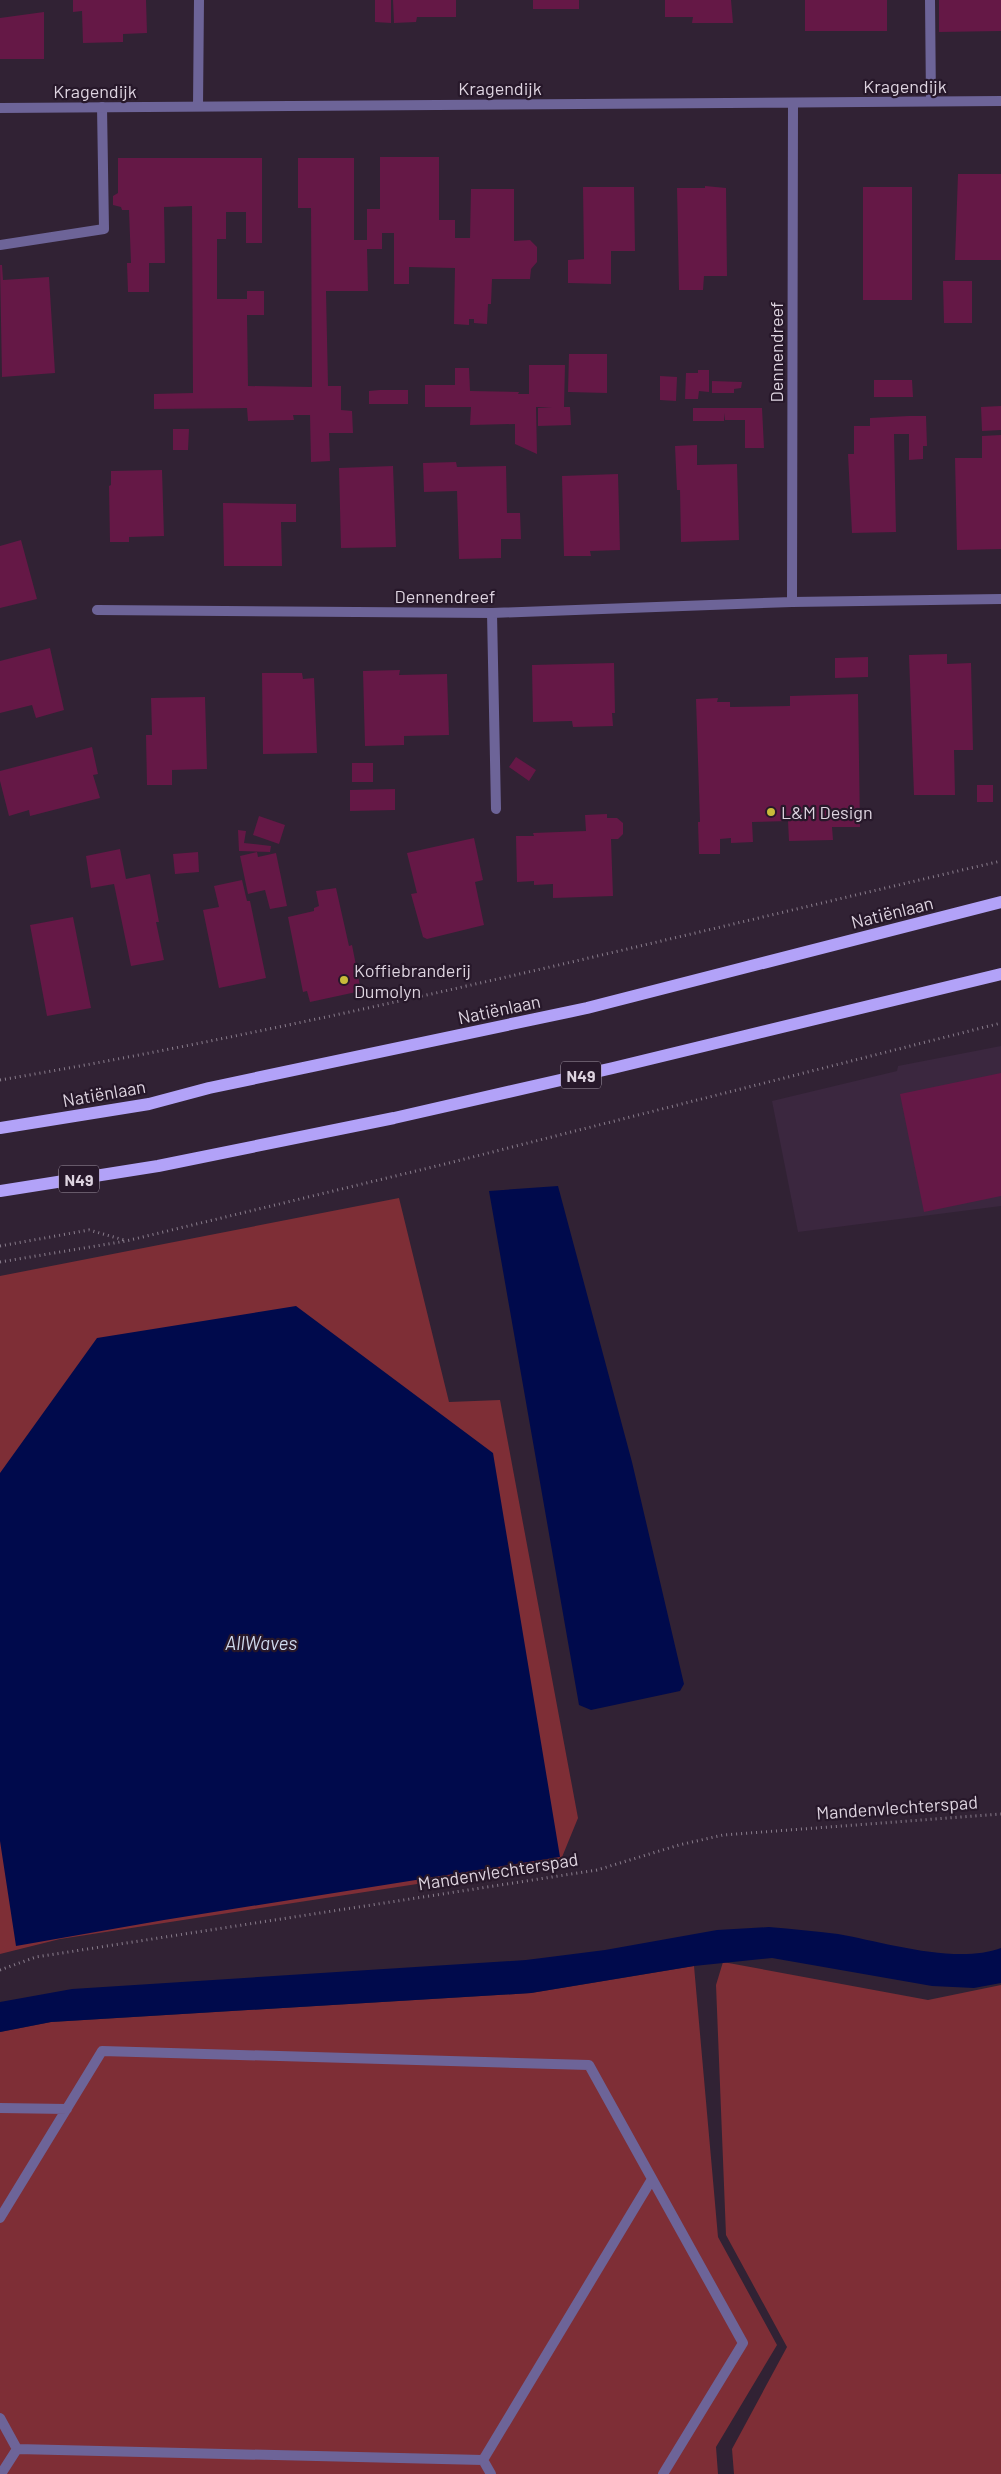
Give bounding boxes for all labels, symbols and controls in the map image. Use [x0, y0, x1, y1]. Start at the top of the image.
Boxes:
street label: Kragendijk [863, 75, 947, 97]
street label: Kragendijk [458, 77, 542, 99]
street label: Kragendijk [53, 80, 137, 102]
street label: Dennendreef [765, 302, 787, 402]
street label: Dennendreef [395, 585, 495, 607]
place label: L&M Design [781, 801, 873, 823]
marker: L&M Design [765, 806, 777, 818]
street label: Natiënlaan [849, 891, 935, 933]
place label: Koffiebranderij Dumolyn [354, 959, 471, 1002]
marker: Koffiebranderij Dumolyn [338, 974, 350, 986]
street label: Natiënlaan [456, 990, 542, 1028]
road number: N49 [561, 1062, 601, 1088]
street label: Natiënlaan [61, 1075, 147, 1111]
road number: N49 [59, 1166, 99, 1192]
water label: AllWaves [225, 1631, 297, 1654]
street label: Mandenvlechterspad [815, 1790, 979, 1824]
street label: Mandenvlechterspad [416, 1847, 580, 1895]

